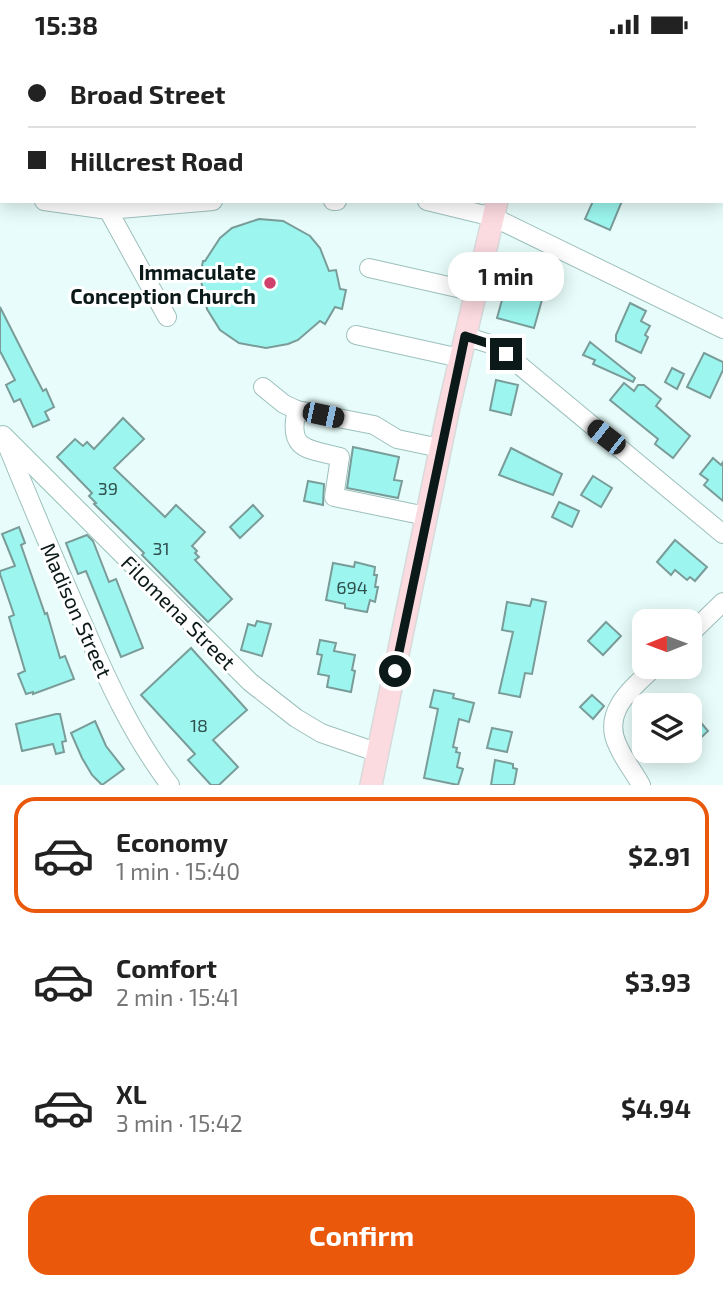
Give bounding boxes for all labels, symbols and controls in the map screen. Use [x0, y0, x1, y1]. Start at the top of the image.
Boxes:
text: 15:38 [35, 9, 98, 40]
text: Broad Street [70, 78, 226, 109]
text: Hillcrest Road [70, 145, 243, 176]
callout: 1 min [448, 253, 564, 301]
place label: Immaculate Conception Church [70, 259, 256, 308]
text: 1 min [478, 262, 534, 290]
marker: Immaculate Conception Church [262, 275, 278, 291]
route end [490, 338, 522, 370]
car [301, 400, 346, 430]
car [583, 416, 630, 458]
house number: 39 [98, 477, 118, 499]
house number: 31 [152, 537, 170, 559]
street label: Madison Street [36, 539, 118, 681]
street label: Filomena Street [117, 550, 241, 674]
house number: 694 [336, 576, 368, 598]
north arrow [632, 609, 702, 679]
map controls [632, 609, 702, 763]
route start [379, 655, 411, 687]
button: layers [632, 693, 702, 763]
house number: 18 [190, 714, 208, 736]
icon: car [32, 824, 95, 887]
text: Economy [116, 826, 228, 857]
text: $2.91 [628, 840, 691, 871]
text: 1 min · 15:40 [116, 857, 240, 885]
icon: car [32, 950, 95, 1013]
text: Comfort [116, 952, 217, 983]
text: $3.93 [625, 966, 691, 997]
text: 2 min · 15:41 [116, 983, 239, 1011]
icon: car [32, 1076, 95, 1139]
text: XL [116, 1078, 147, 1109]
text: $4.94 [621, 1092, 691, 1123]
text: 3 min · 15:42 [116, 1109, 243, 1137]
button: Confirm [28, 1195, 695, 1275]

